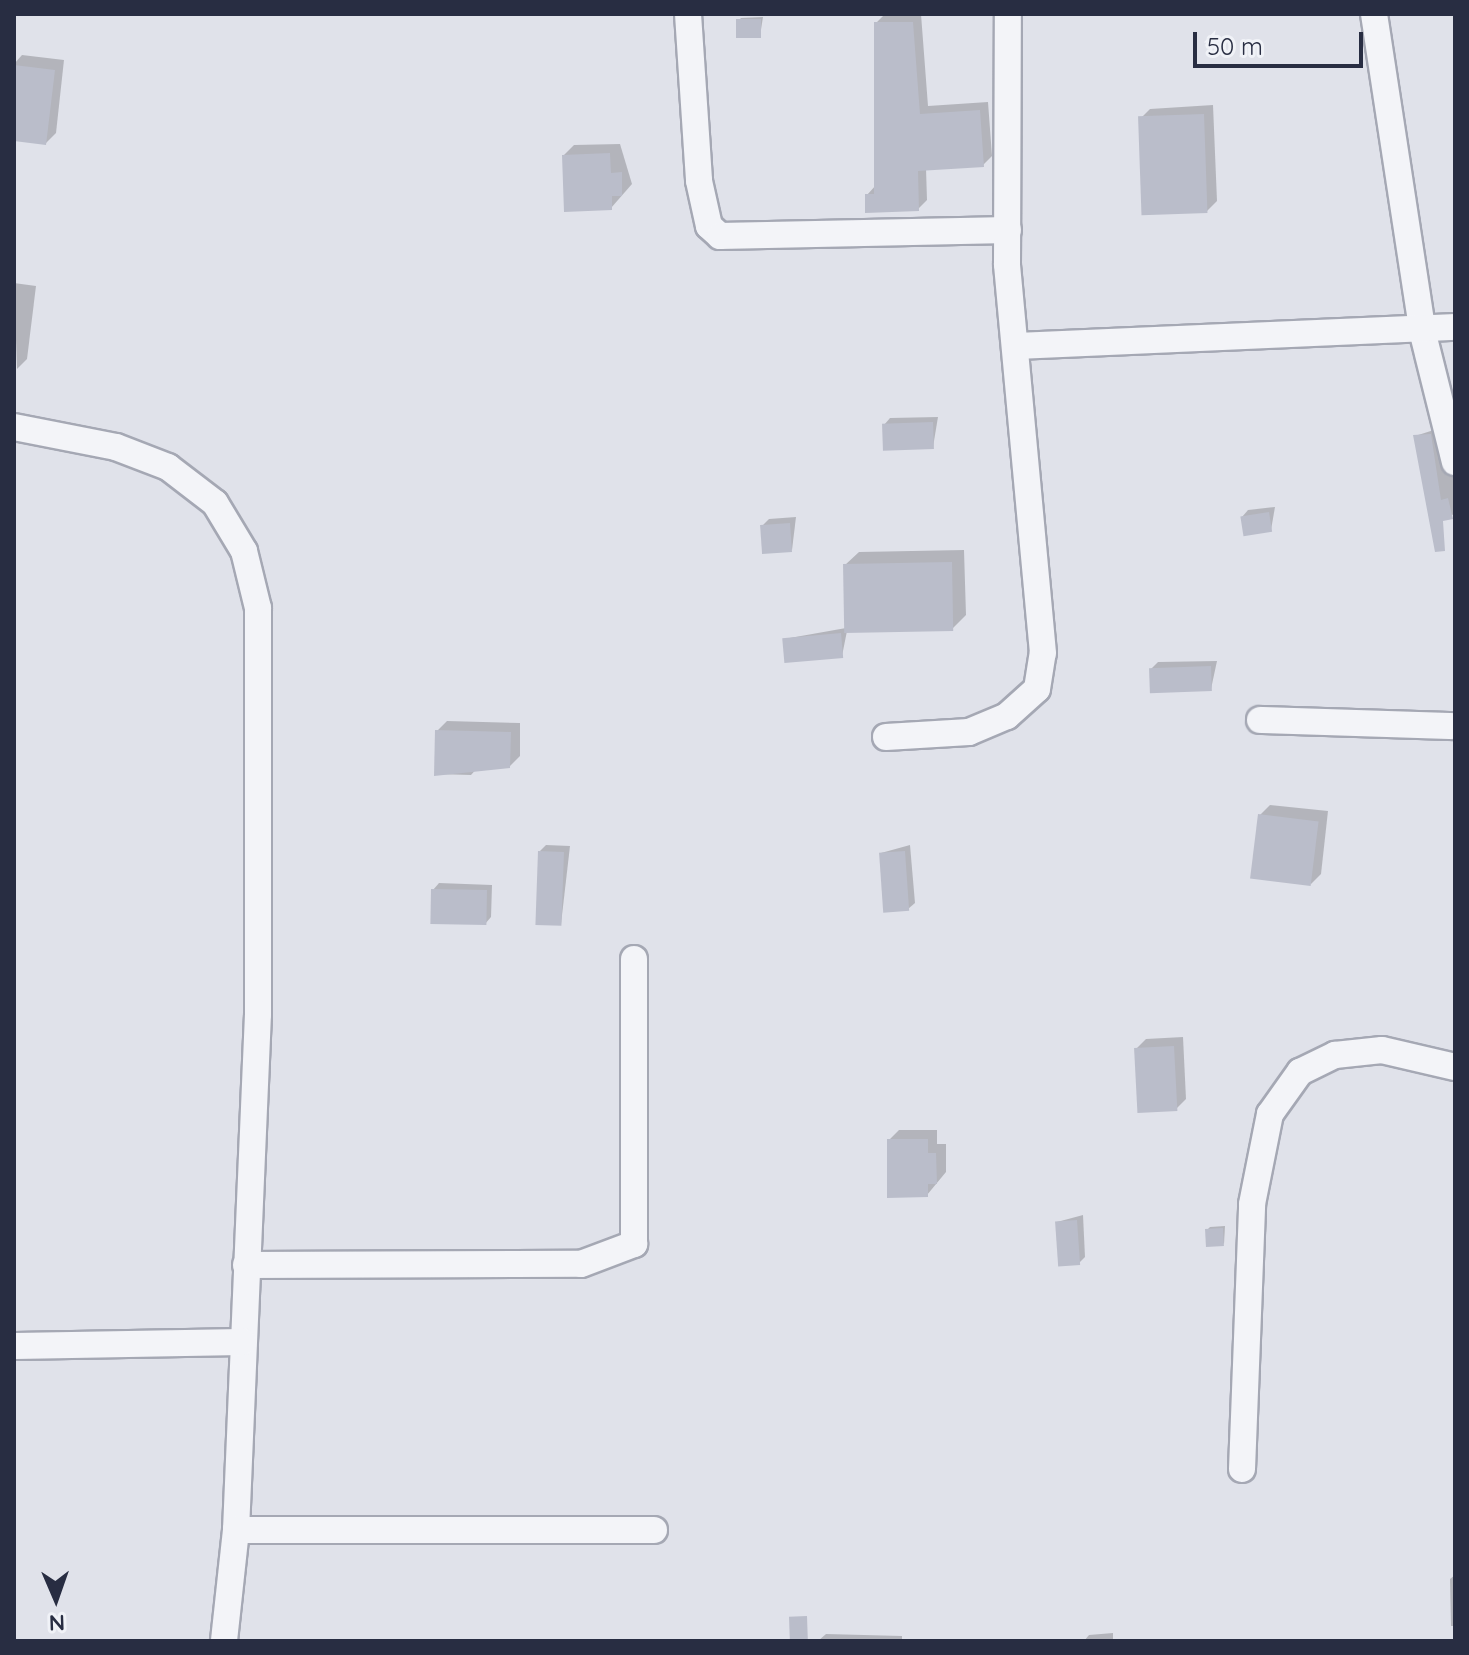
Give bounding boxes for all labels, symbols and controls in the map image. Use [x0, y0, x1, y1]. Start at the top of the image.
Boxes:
scale bar [1197, 16, 1367, 66]
text: 50 m [1207, 31, 1263, 61]
north arrow [16, 1559, 96, 1639]
text: N [48, 1609, 65, 1637]

